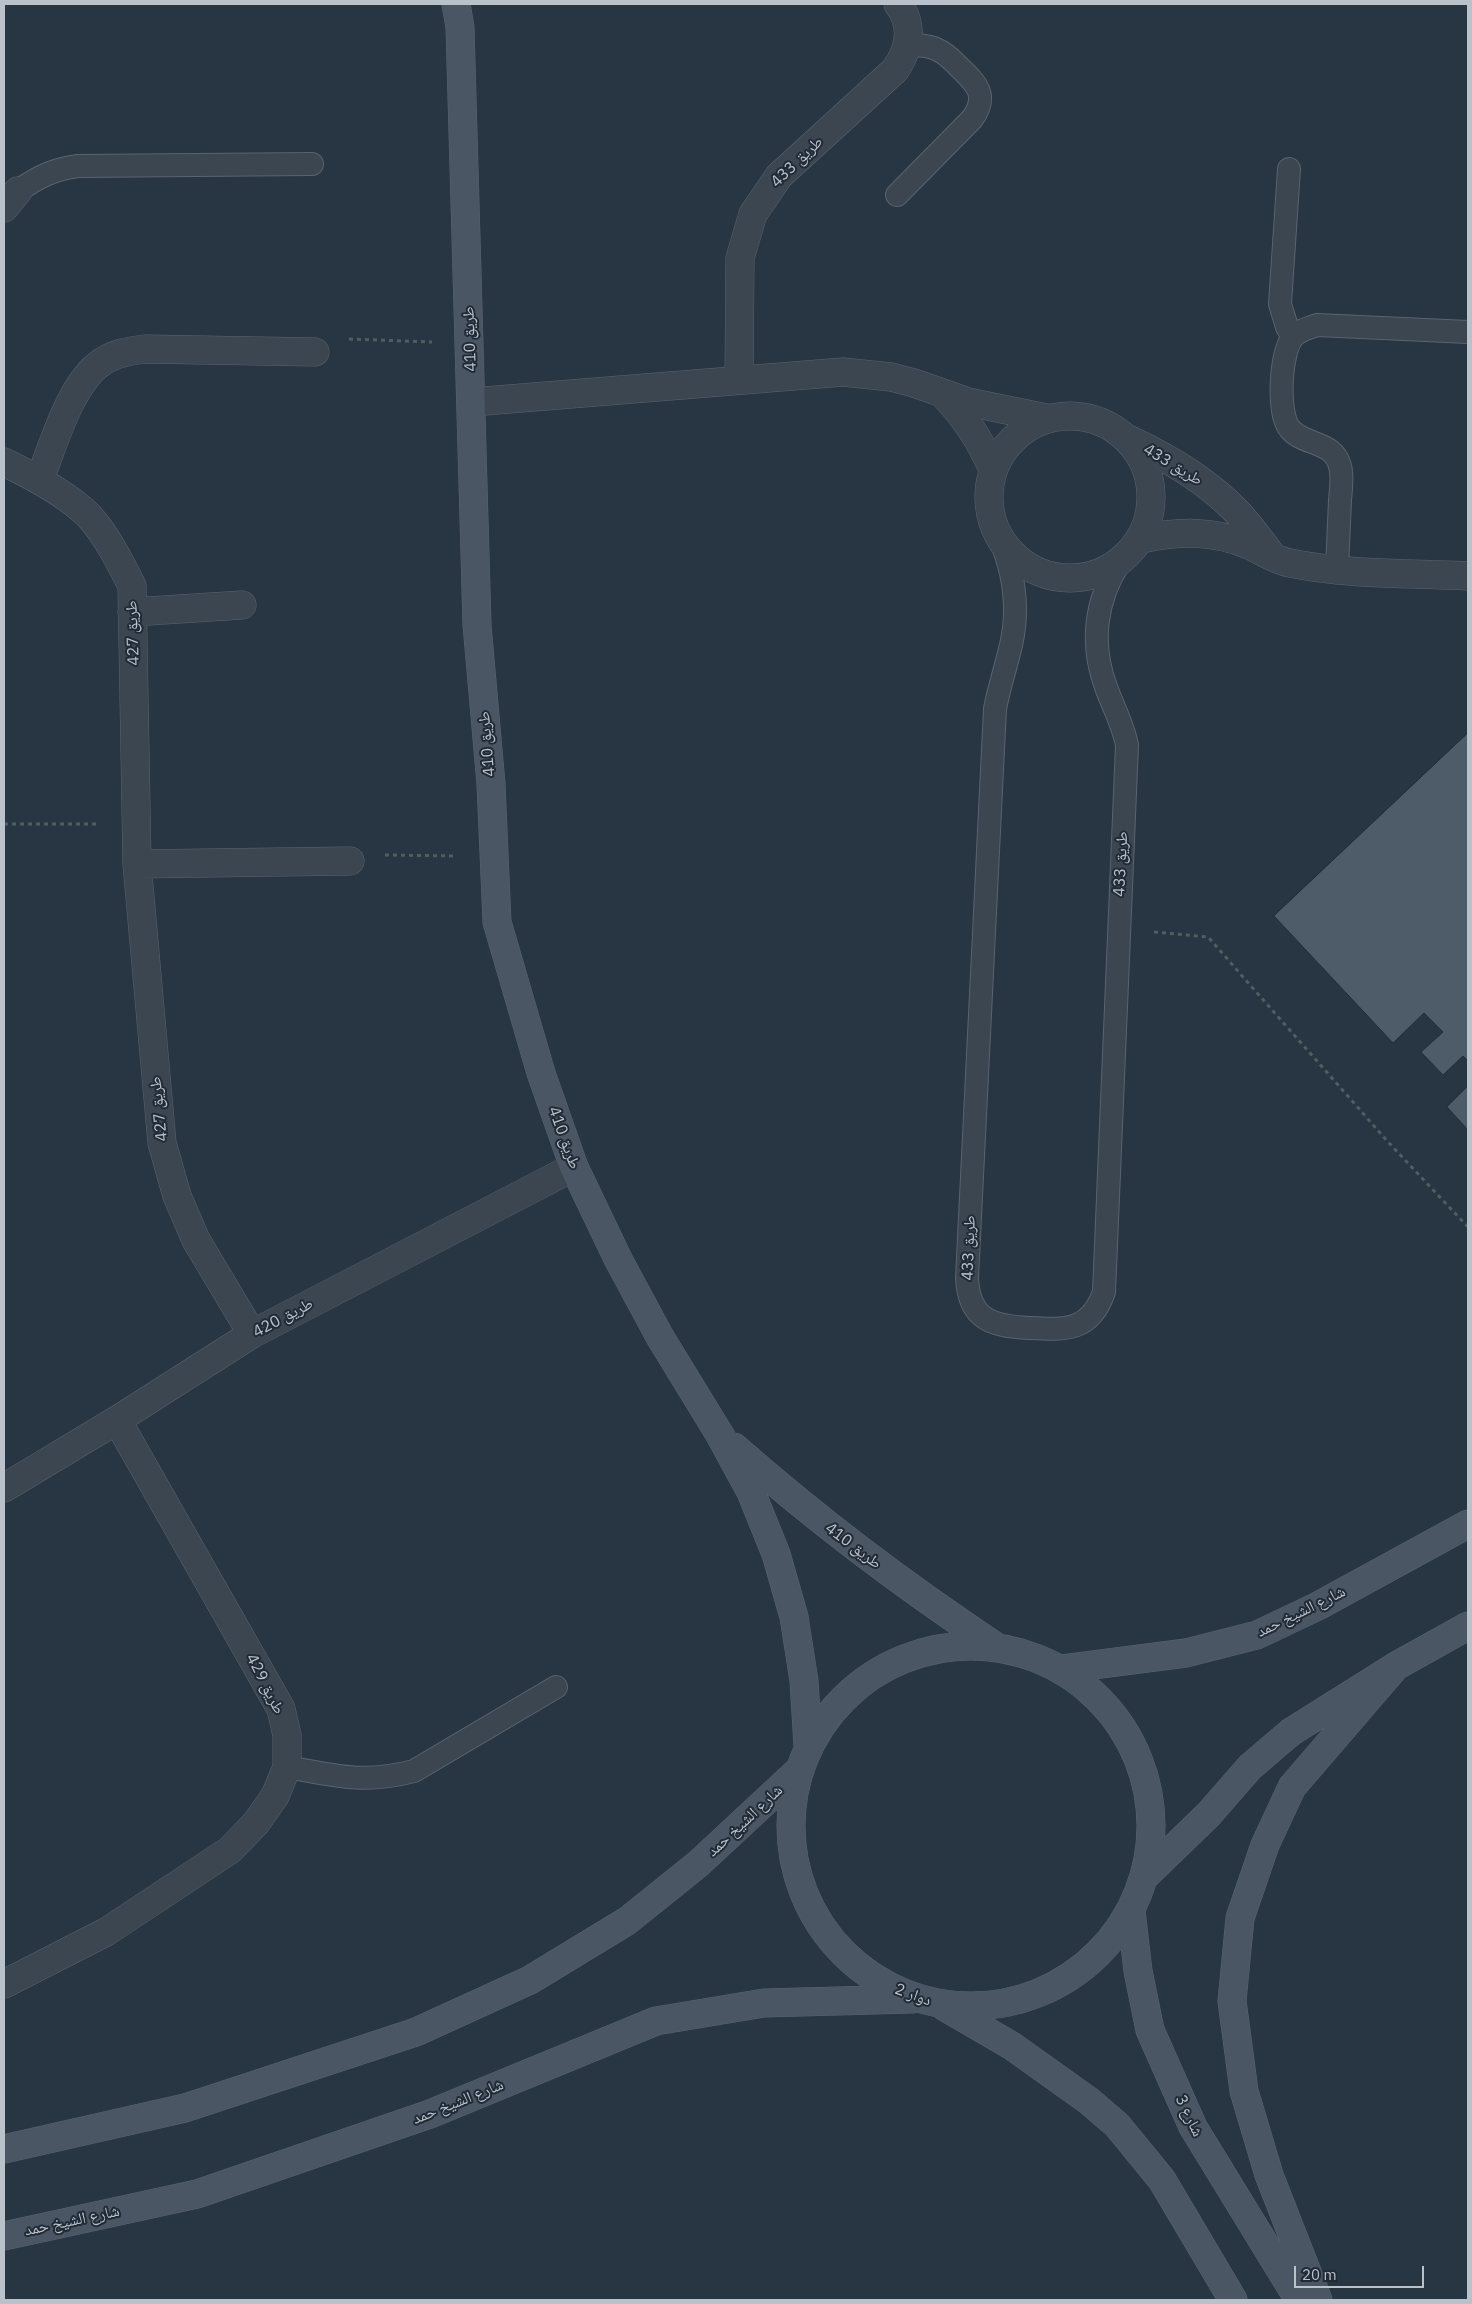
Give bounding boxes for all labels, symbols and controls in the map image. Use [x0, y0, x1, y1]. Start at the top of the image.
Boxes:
street label: طريق 433 [767, 132, 827, 192]
street label: طريق 410 [459, 306, 481, 372]
street label: طريق 433 [1140, 440, 1206, 490]
street label: طريق 427 [122, 600, 144, 666]
street label: طريق 410 [475, 711, 499, 777]
street label: طريق 433 [1110, 831, 1132, 897]
street label: طريق 427 [146, 1075, 172, 1143]
street label: طريق 410 [544, 1104, 584, 1172]
street label: طريق 433 [958, 1215, 980, 1281]
street label: طريق 420 [250, 1294, 316, 1342]
street label: طريق 410 [821, 1519, 885, 1573]
street label: شارع الشيخ حمد [1253, 1582, 1349, 1642]
street label: طريق 429 [242, 1651, 288, 1717]
street label: شارع الشيخ حمد [703, 1781, 787, 1861]
street label: دوار 2 [892, 1980, 934, 2010]
street label: شارع الشيخ حمد [410, 2075, 506, 2129]
street label: شارع 3 [1171, 2092, 1207, 2140]
street label: شارع الشيخ حمد [23, 2202, 121, 2240]
scale bar [1297, 2256, 1427, 2288]
text: 20 m [1302, 2265, 1337, 2284]

